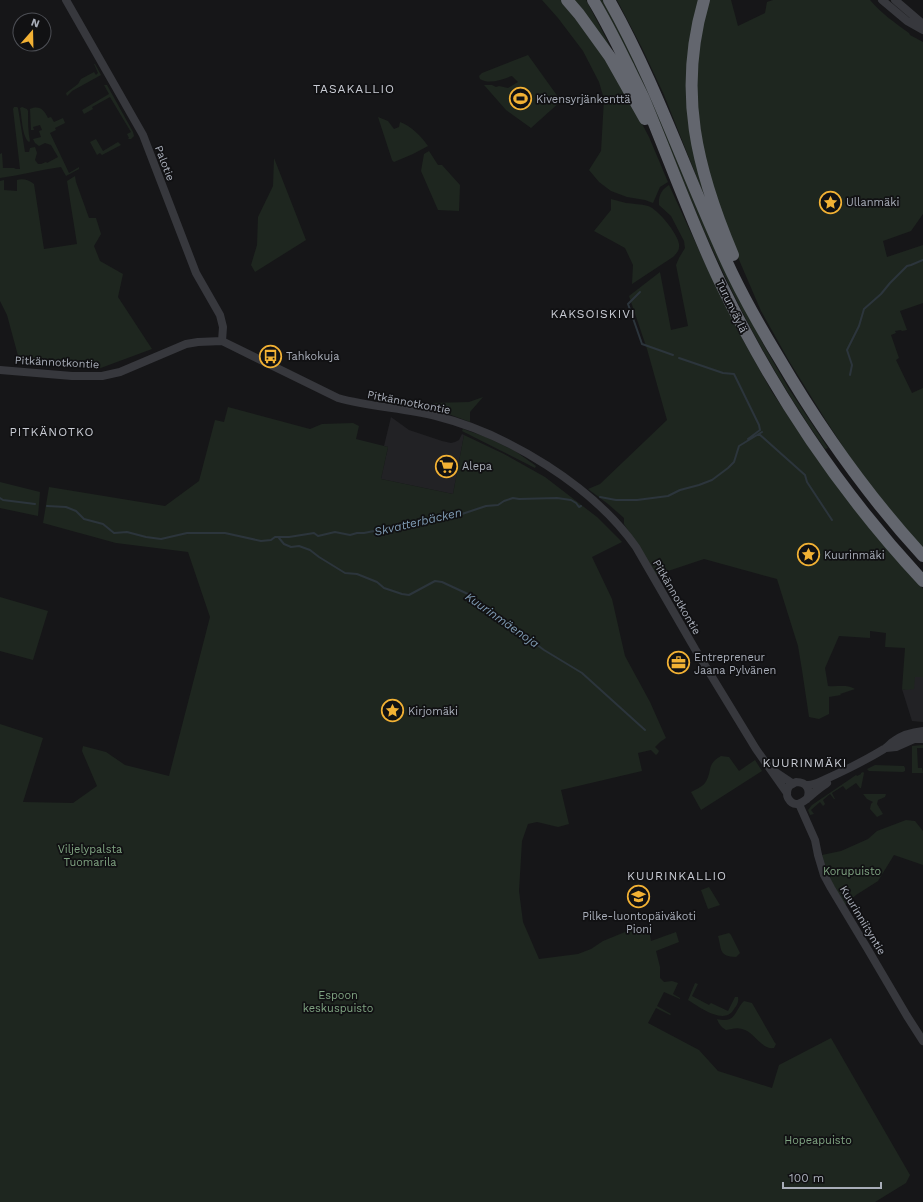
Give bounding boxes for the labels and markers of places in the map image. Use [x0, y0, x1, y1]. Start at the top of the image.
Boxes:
sports icon: Kivensyrjänkenttä [508, 86, 534, 112]
place label: Kivensyrjänkenttä [536, 93, 630, 106]
place icon: Ullanmäki [817, 189, 843, 215]
place label: Ullanmäki [846, 196, 899, 209]
bus stop icon: Tahkokuja [257, 343, 283, 369]
place label: Tahkokuja [286, 350, 339, 363]
supermarket icon: Alepa [434, 453, 460, 479]
place label: Alepa [462, 460, 492, 473]
place icon: Kuurinmäki [796, 542, 822, 568]
place label: Kuurinmäki [824, 549, 885, 562]
office icon: Entrepreneur Jaana Pylvänen [665, 650, 691, 676]
place label: Entrepreneur Jaana Pylvänen [694, 651, 776, 677]
place icon: Kirjomäki [379, 698, 405, 724]
place label: Kirjomäki [408, 705, 458, 718]
school or university icon: Pilke-luontopäiväkoti Pioni [626, 883, 652, 909]
place label: Pilke-luontopäiväkoti Pioni [582, 910, 696, 936]

